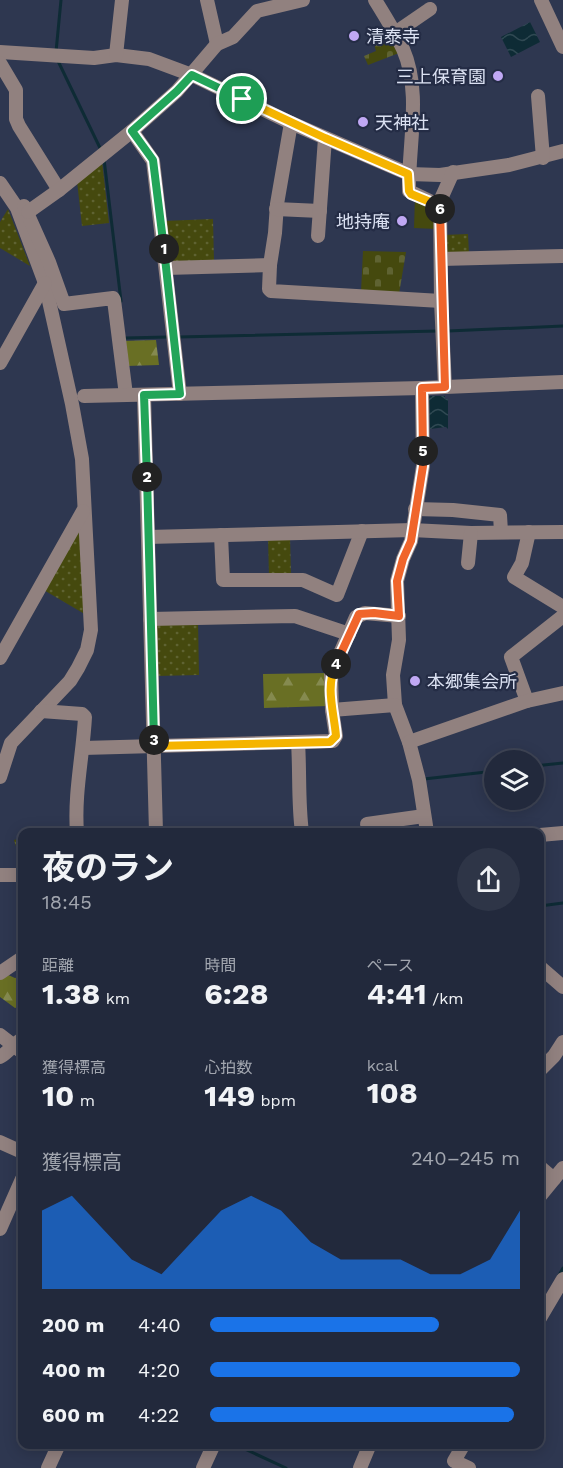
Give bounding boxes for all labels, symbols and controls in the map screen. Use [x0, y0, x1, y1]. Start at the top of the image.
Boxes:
place label: 清泰寺 [366, 26, 420, 47]
marker: 清泰寺 [347, 29, 361, 43]
place label: 三上保育園 [396, 66, 486, 87]
marker: 三上保育園 [491, 69, 505, 83]
pin [216, 73, 267, 124]
icon: arrive [225, 82, 258, 115]
place label: 天神社 [375, 112, 429, 133]
marker: 天神社 [356, 115, 370, 129]
pin: 6 [425, 194, 455, 224]
text: 6 [435, 199, 445, 218]
place label: 地持庵 [336, 211, 390, 232]
marker: 地持庵 [395, 214, 409, 228]
pin: 1 [149, 234, 179, 264]
text: 1 [161, 239, 167, 258]
pin: 5 [408, 436, 438, 466]
text: 5 [418, 441, 428, 460]
pin: 2 [132, 462, 162, 492]
text: 2 [142, 467, 152, 486]
pin: 4 [321, 649, 351, 679]
text: 4 [331, 654, 341, 673]
place label: 本郷集会所 [427, 671, 517, 692]
marker: 本郷集会所 [408, 674, 422, 688]
pin: 3 [139, 725, 169, 755]
text: 3 [149, 730, 159, 749]
map controls [484, 750, 544, 810]
button: layers [484, 750, 544, 810]
text: 夜のラン [42, 848, 174, 887]
button: share [457, 848, 520, 911]
text: 18:45 [42, 890, 92, 914]
text: 距離 [42, 956, 74, 975]
text: 時間 [204, 956, 236, 975]
text: ペース [367, 956, 414, 975]
text: 1.38 [42, 976, 100, 1011]
text: 6:28 [204, 976, 269, 1011]
text: 4:41 [367, 976, 427, 1011]
text: km [100, 989, 130, 1008]
text: /km [427, 989, 463, 1008]
text: kcal [367, 1056, 398, 1075]
text: 獲得標高 [42, 1058, 106, 1077]
text: 心拍数 [204, 1058, 252, 1077]
text: 108 [367, 1075, 418, 1110]
text: 10 [42, 1078, 74, 1113]
text: 149 [204, 1078, 255, 1113]
text: m [74, 1091, 95, 1110]
text: bpm [255, 1091, 296, 1110]
text: 240–245 m [411, 1146, 520, 1170]
text: 獲得標高 [42, 1150, 122, 1174]
text: 200 m [42, 1313, 104, 1337]
text: 4:40 [138, 1313, 181, 1337]
text: 400 m [42, 1358, 105, 1382]
text: 4:20 [138, 1358, 180, 1382]
text: 600 m [42, 1403, 105, 1427]
text: 4:22 [138, 1403, 179, 1427]

